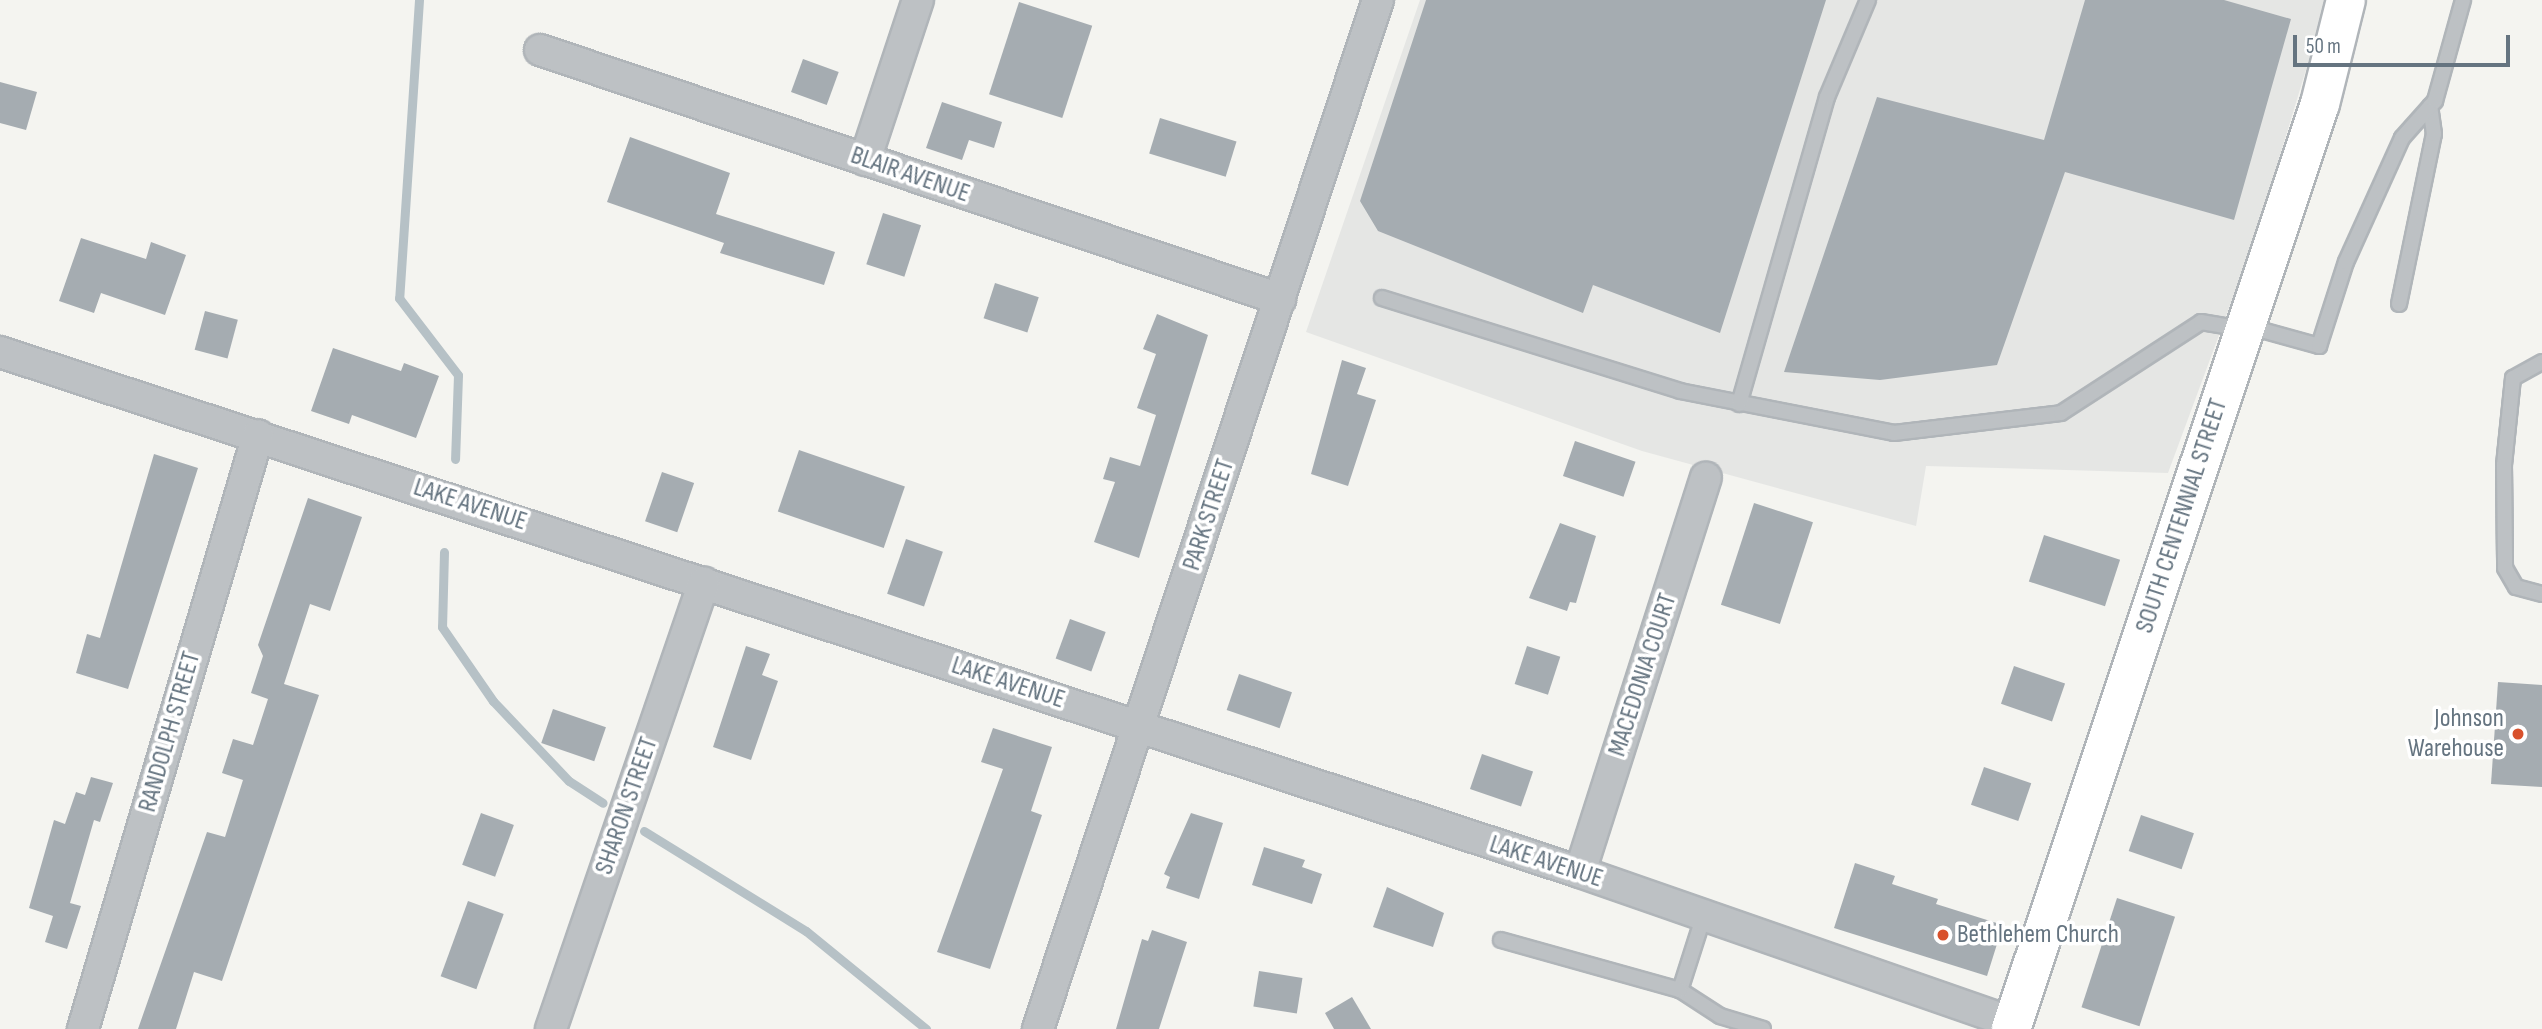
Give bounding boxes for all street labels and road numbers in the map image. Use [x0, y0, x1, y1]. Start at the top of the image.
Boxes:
street label: BLAIR AVENUE [846, 140, 974, 210]
street label: SOUTH CENTENNIAL STREET [2129, 395, 2235, 637]
street label: PARK STREET [1176, 456, 1242, 574]
street label: LAKE AVENUE [409, 472, 531, 538]
street label: MACEDONIA COURT [1602, 590, 1684, 760]
street label: RANDOLPH STREET [132, 648, 208, 816]
street label: LAKE AVENUE [947, 650, 1069, 716]
street label: SHARON STREET [589, 733, 665, 879]
street label: LAKE AVENUE [1485, 829, 1607, 895]

